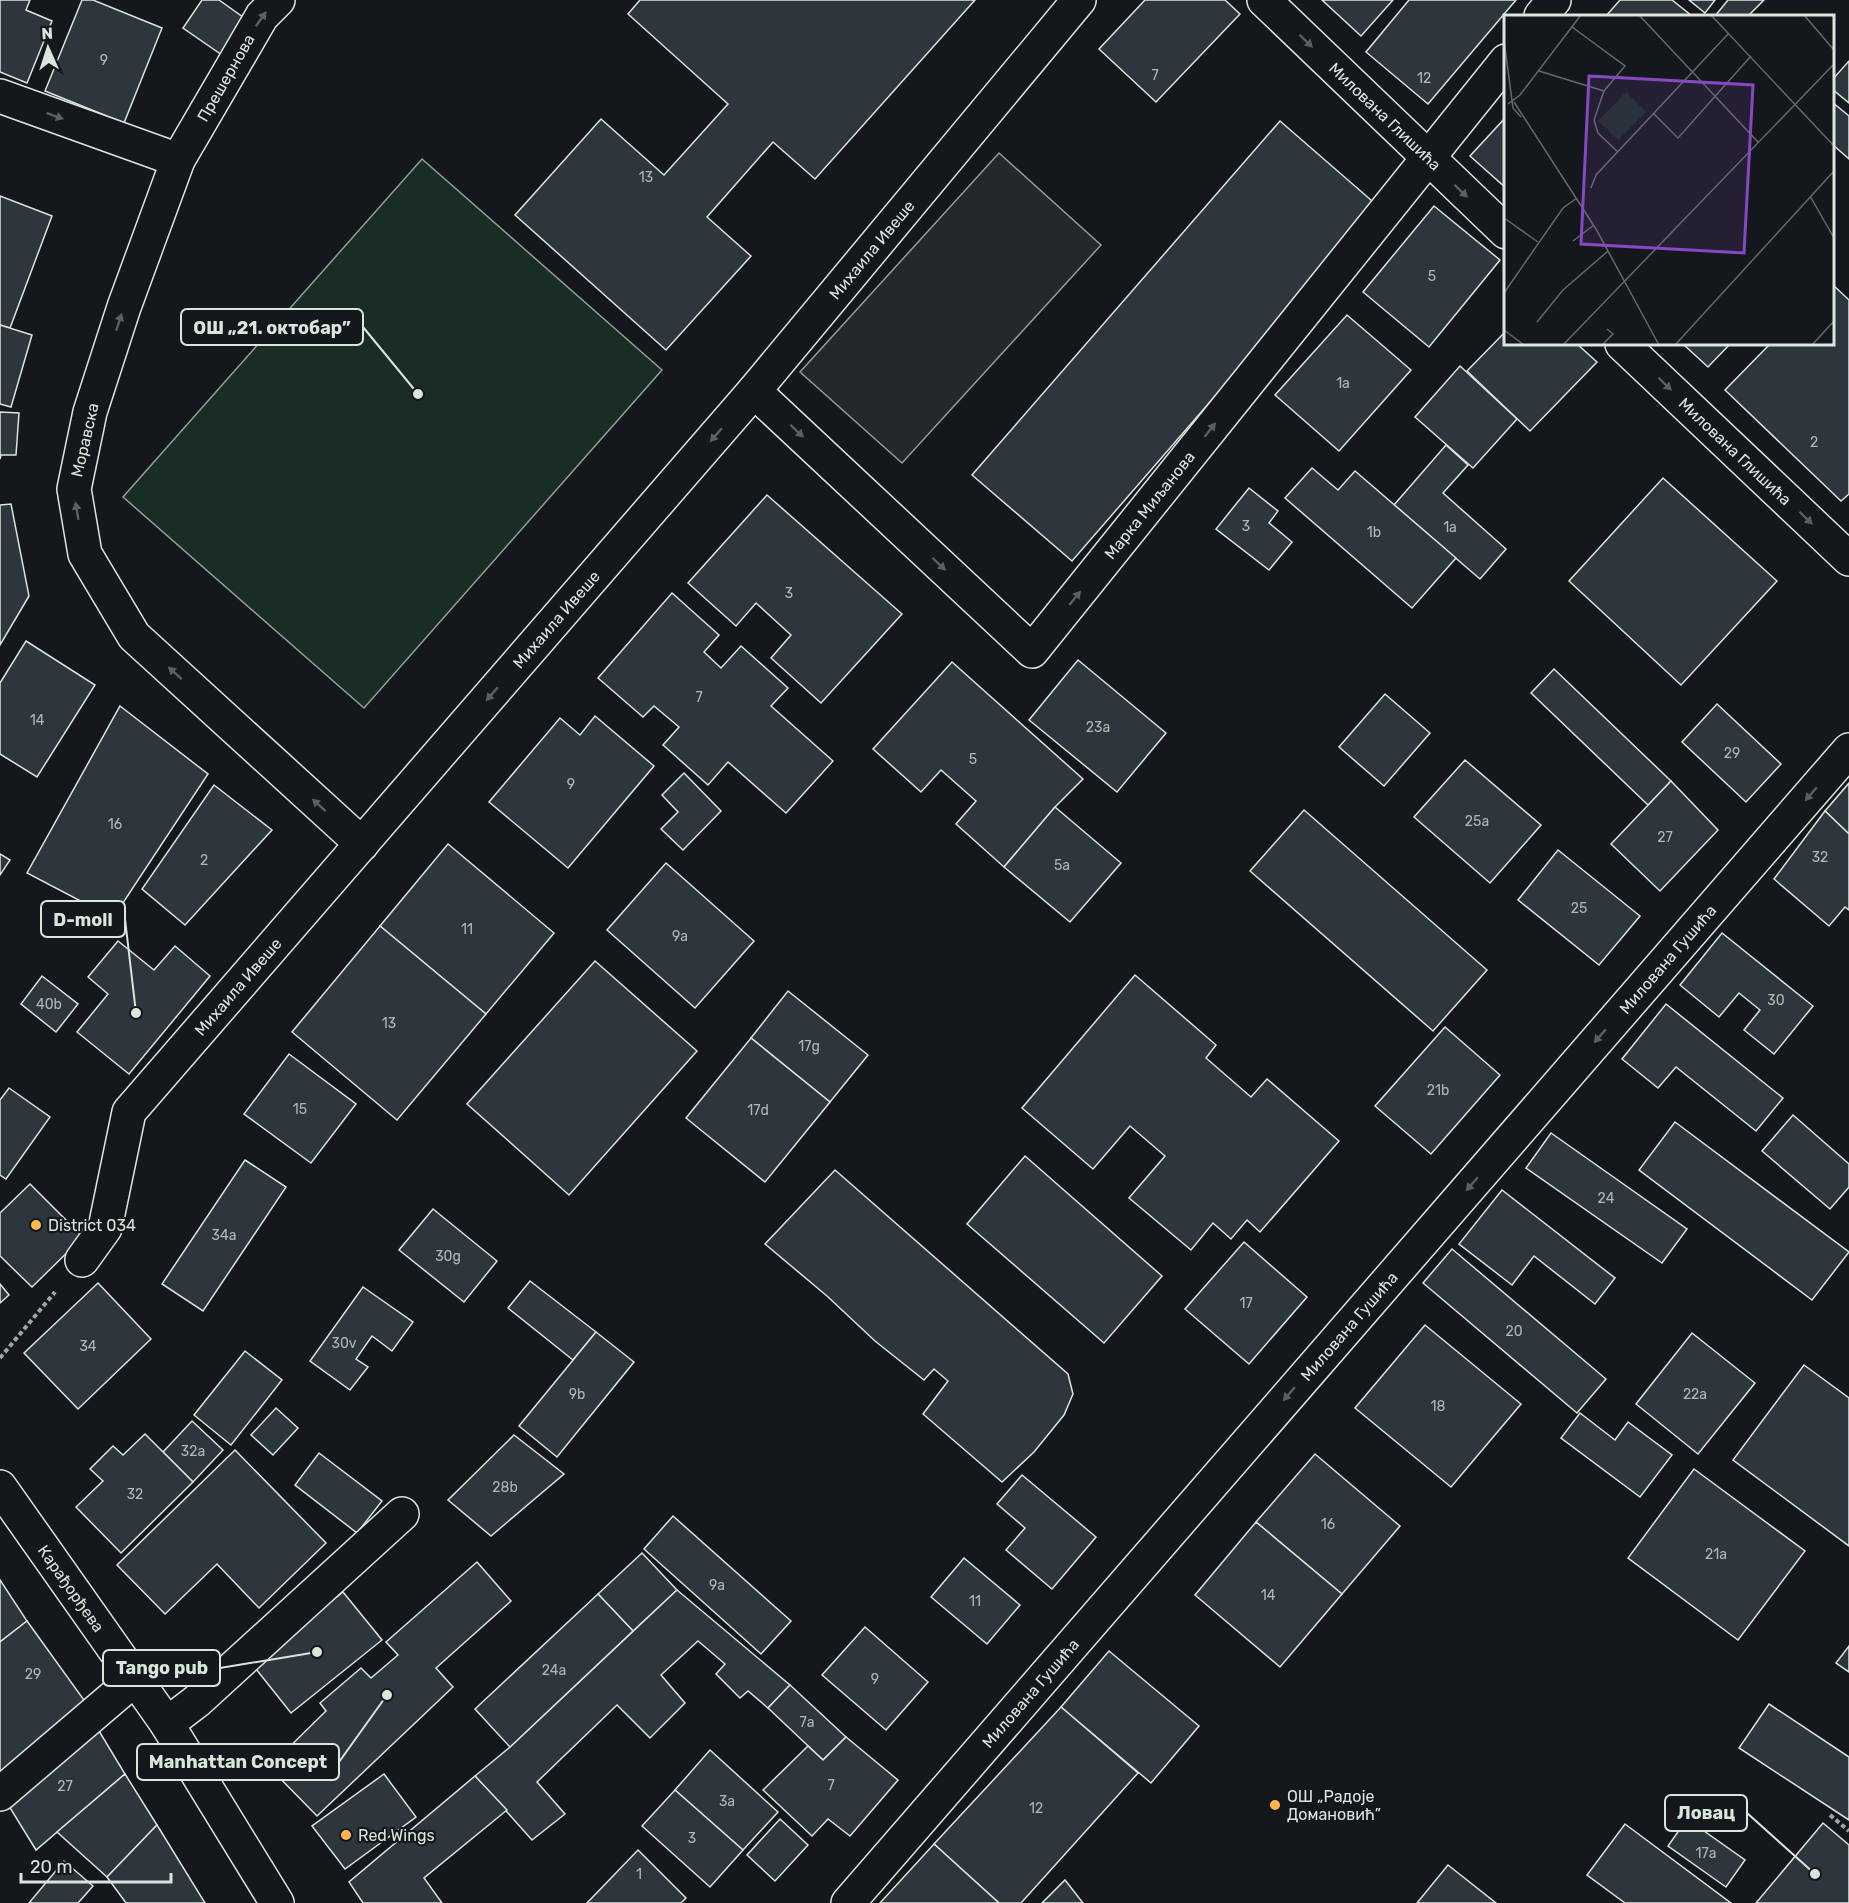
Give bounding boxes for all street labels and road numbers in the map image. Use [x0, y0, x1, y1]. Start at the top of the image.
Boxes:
street label: Прешернова [193, 31, 259, 125]
street label: Милована Глишића [1325, 58, 1445, 174]
street label: Михаила Ивеше [825, 196, 918, 303]
street label: Милована Глишића [1675, 394, 1795, 509]
street label: Моравска [67, 401, 103, 479]
street label: Марка Миљанова [1100, 447, 1198, 563]
street label: Михаила Ивеше [509, 566, 604, 672]
street label: Милована Гушића [1615, 901, 1720, 1018]
street label: Михаила Ивеше [190, 934, 285, 1039]
street label: Милована Гушића [1296, 1268, 1401, 1384]
street label: Карађорђева [34, 1541, 109, 1636]
street label: Милована Гушића [978, 1635, 1083, 1751]

